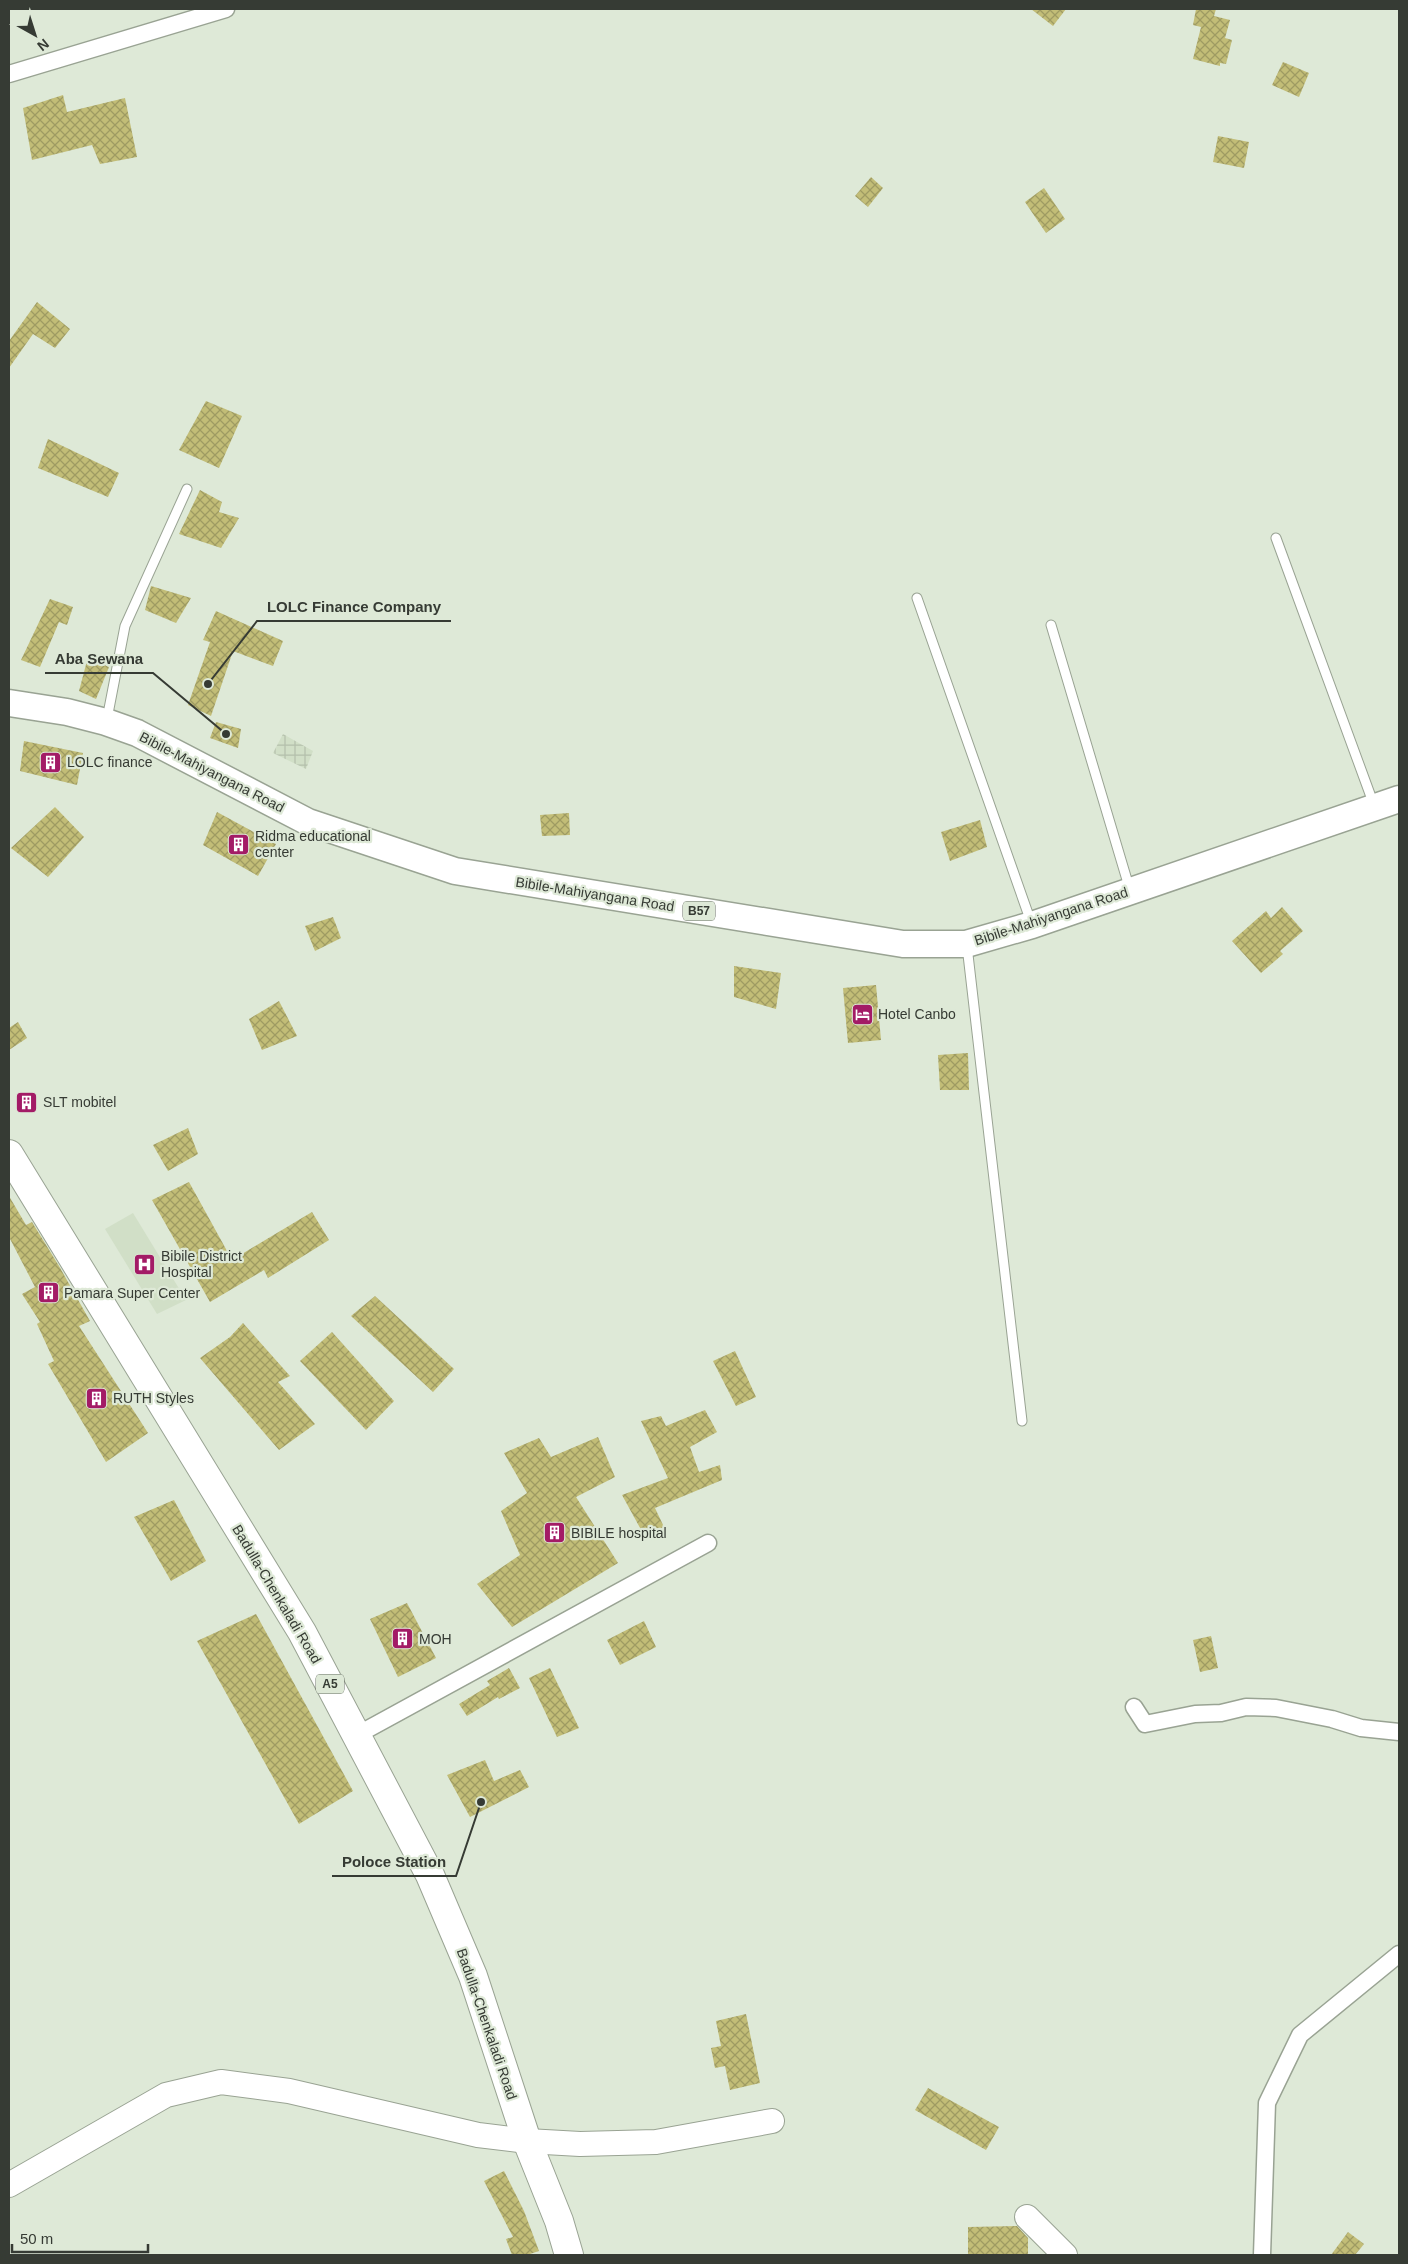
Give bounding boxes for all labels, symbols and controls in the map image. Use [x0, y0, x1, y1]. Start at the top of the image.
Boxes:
north arrow [10, 10, 60, 60]
text: N [34, 36, 52, 55]
callout: LOLC Finance Company [257, 591, 451, 621]
text: LOLC Finance Company [267, 598, 442, 615]
callout: Aba Sewana [45, 643, 153, 673]
text: Aba Sewana [55, 650, 144, 667]
street label: Bibile-Mahiyangana Road [137, 728, 287, 816]
building icon: LOLC finance [39, 750, 63, 774]
place label: LOLC finance [67, 754, 153, 770]
place label: Ridma educational center [255, 828, 371, 860]
building icon: Ridma educational center [227, 832, 251, 856]
street label: Bibile-Mahiyangana Road [515, 874, 675, 914]
street label: Bibile-Mahiyangana Road [972, 884, 1130, 948]
road number: B57 [683, 901, 715, 920]
hotel icon: Hotel Canbo [850, 1002, 874, 1026]
place label: Hotel Canbo [878, 1006, 956, 1022]
building icon: SLT mobitel [15, 1090, 39, 1114]
place label: SLT mobitel [43, 1094, 116, 1110]
place label: Bibile District Hospital [161, 1248, 242, 1280]
hospital icon: Bibile District Hospital [133, 1252, 157, 1276]
building icon: Pamara Super Center [36, 1281, 60, 1305]
place label: Pamara Super Center [64, 1285, 201, 1301]
building icon: RUTH Styles [85, 1386, 109, 1410]
place label: RUTH Styles [113, 1390, 194, 1406]
building icon: BIBILE hospital [543, 1521, 567, 1545]
street label: Badulla-Chenkaladi Road [229, 1522, 325, 1666]
place label: BIBILE hospital [571, 1525, 667, 1541]
building icon: MOH [391, 1627, 415, 1651]
place label: MOH [419, 1631, 452, 1647]
road number: A5 [316, 1675, 344, 1694]
callout: Poloce Station [332, 1846, 456, 1876]
text: Poloce Station [342, 1853, 446, 1870]
street label: Badulla-Chenkaladi Road [454, 1946, 520, 2102]
scale bar [12, 2222, 149, 2254]
text: 50 m [20, 2230, 53, 2247]

